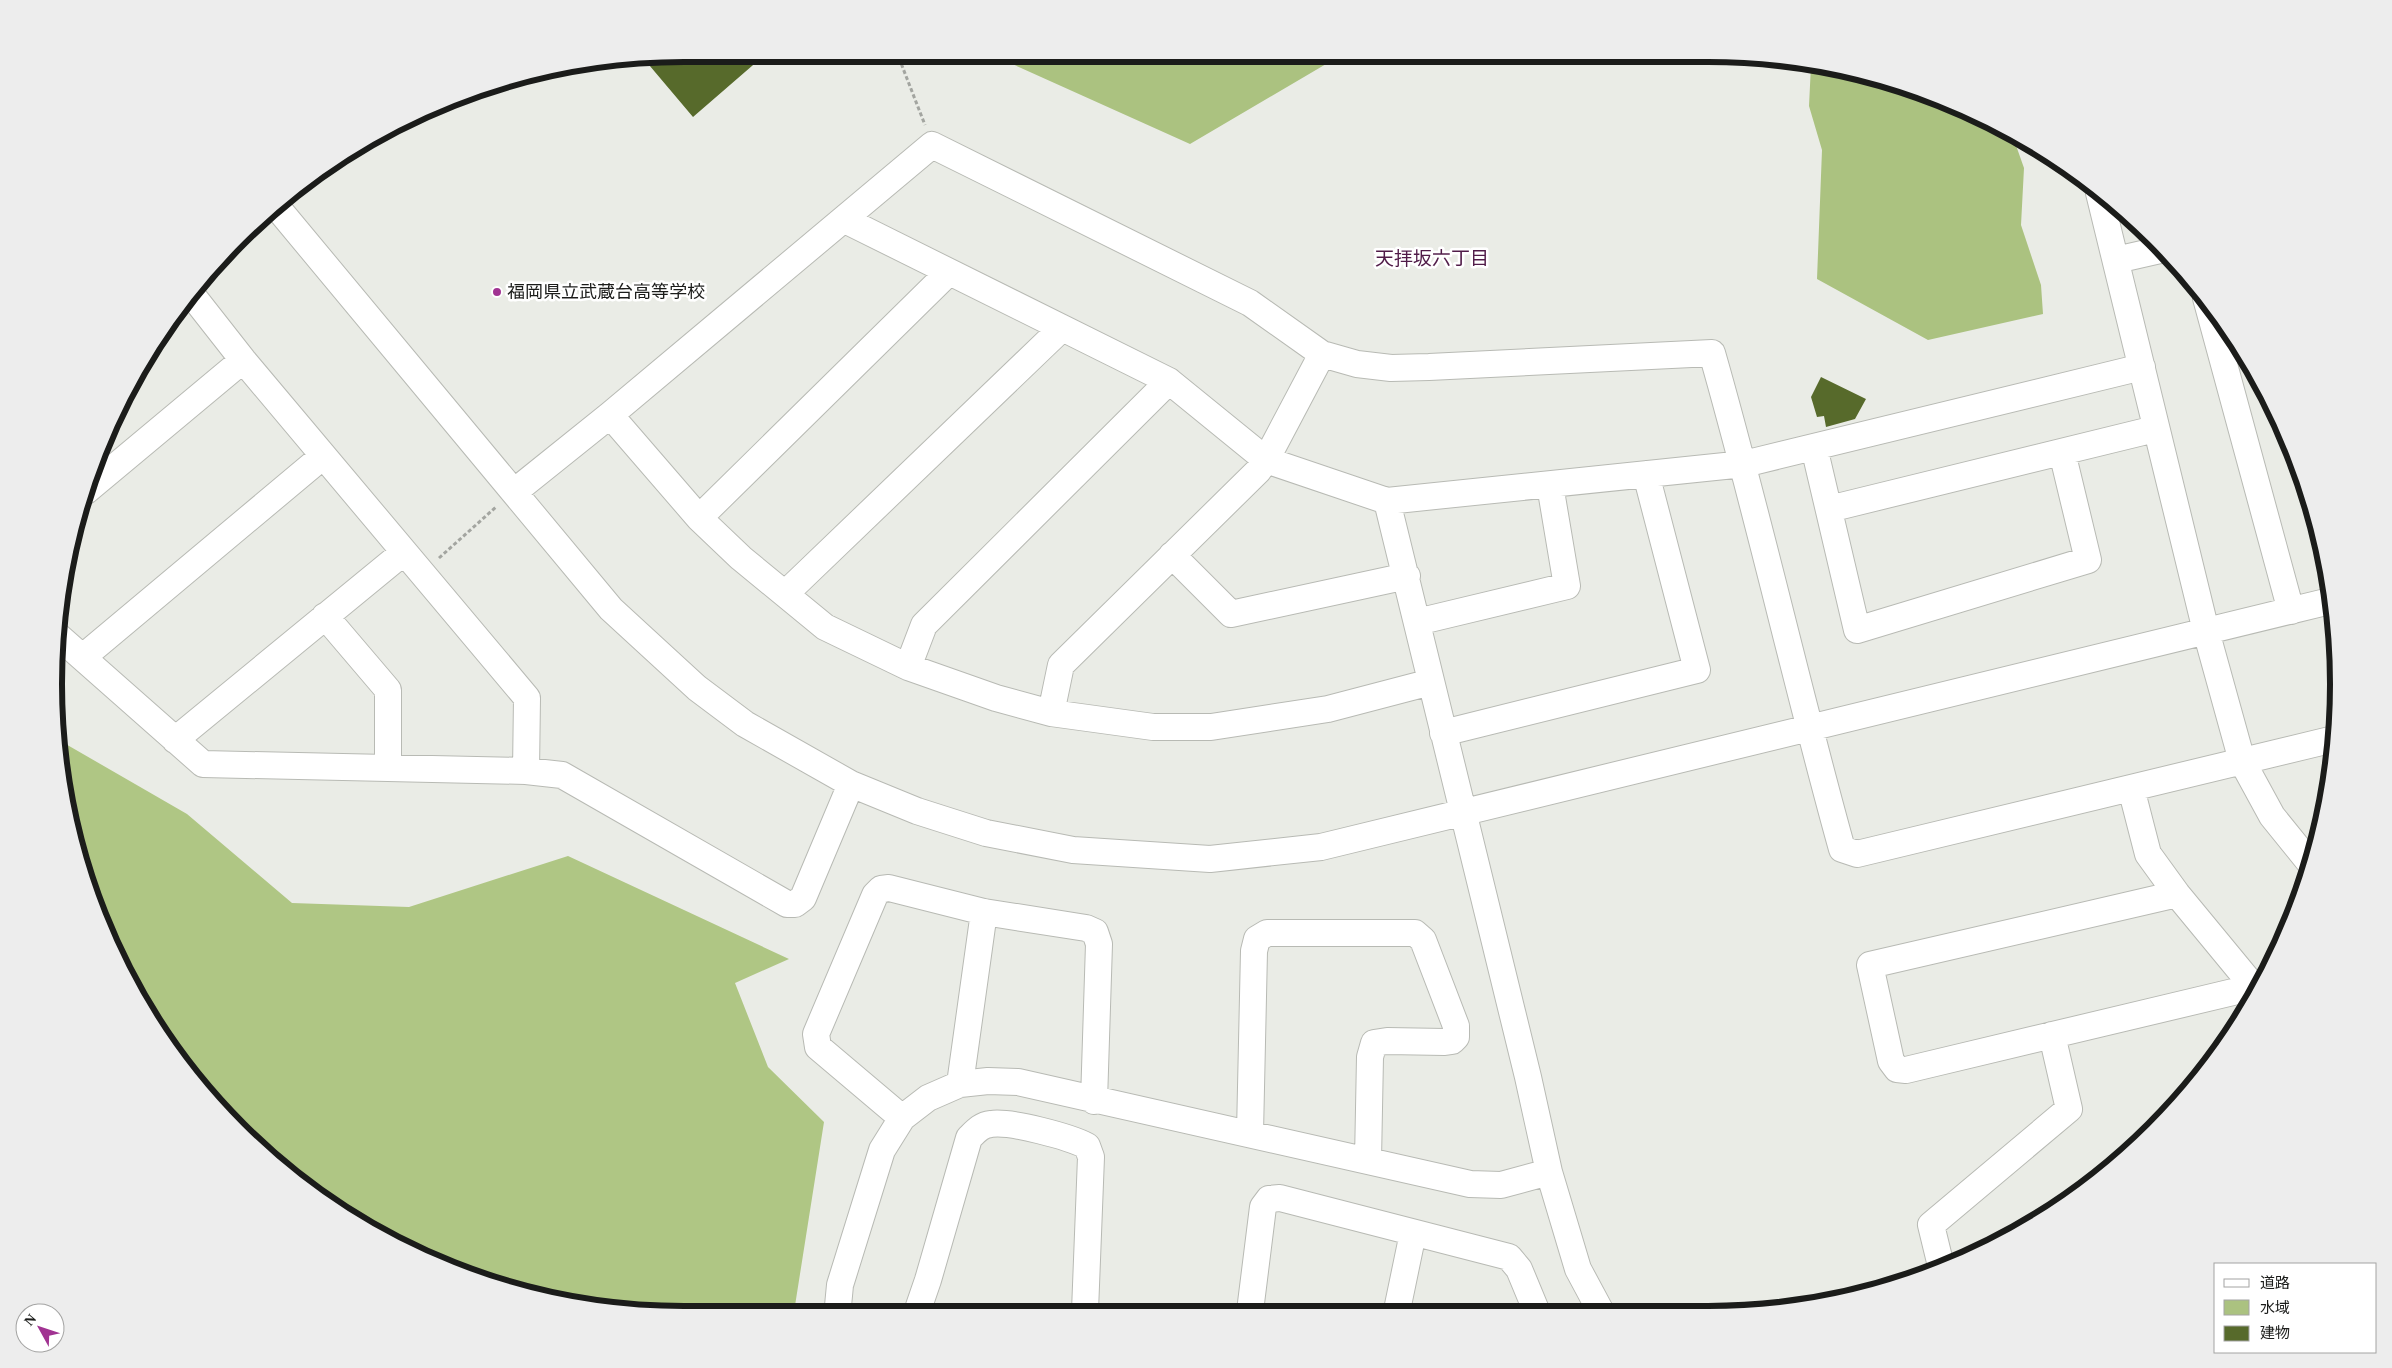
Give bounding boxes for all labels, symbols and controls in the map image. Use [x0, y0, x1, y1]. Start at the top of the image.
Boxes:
district label: 天拝坂六丁目 [1375, 248, 1489, 269]
place label: 福岡県立武蔵台高等学校 [507, 282, 705, 302]
marker: 福岡県立武蔵台高等学校 [491, 286, 503, 298]
legend [2214, 1263, 2377, 1353]
text: 道路 [2260, 1275, 2290, 1291]
text: 水域 [2260, 1300, 2290, 1316]
north arrow [15, 1303, 65, 1353]
text: N [21, 1311, 39, 1329]
text: 建物 [2260, 1325, 2290, 1341]

